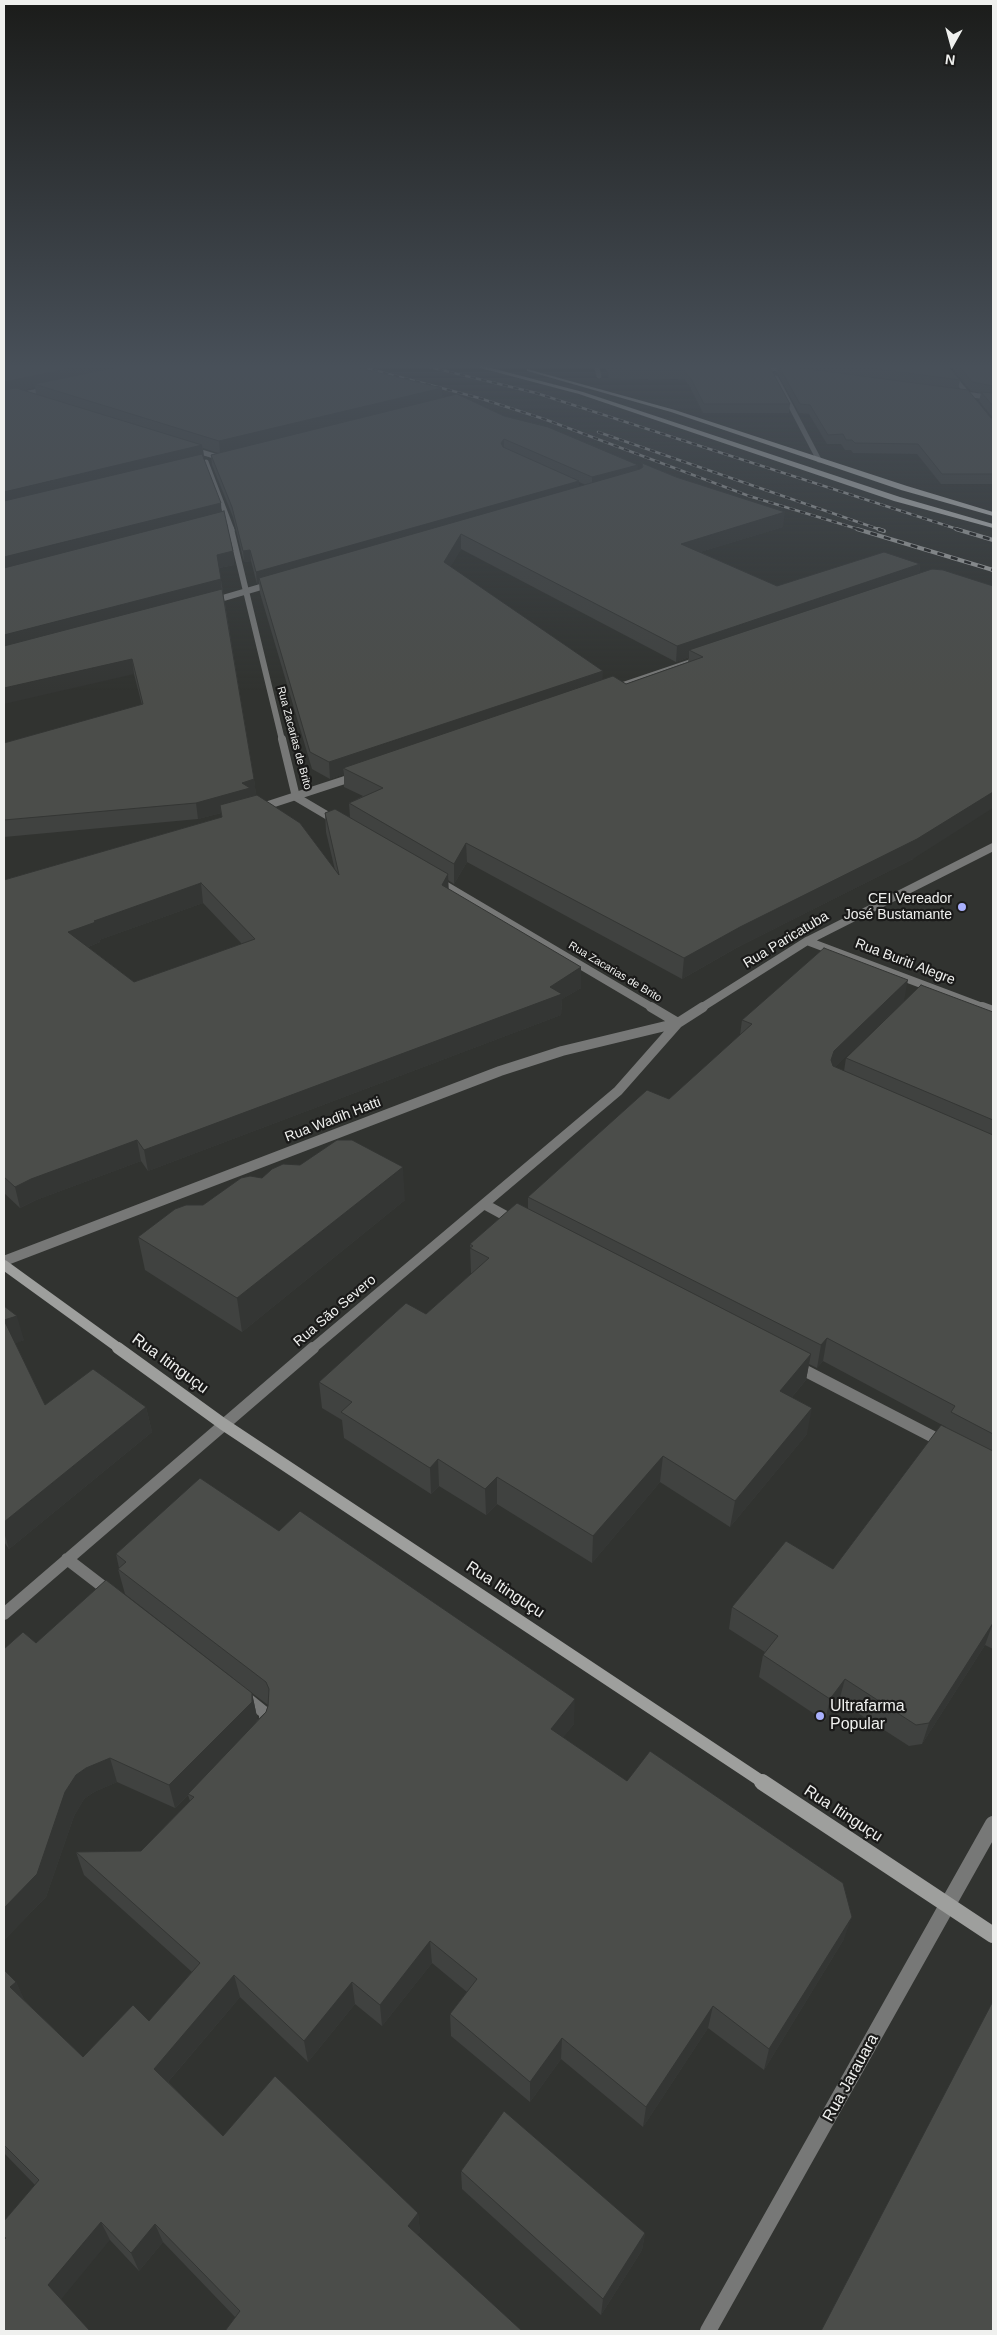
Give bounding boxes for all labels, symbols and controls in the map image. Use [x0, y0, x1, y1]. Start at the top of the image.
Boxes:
north arrow [927, 20, 977, 70]
text: N [944, 51, 956, 68]
street label: Rua Zacarias de Brito [274, 685, 314, 791]
place label: CEI Vereador José Bustamante [844, 891, 952, 924]
marker: CEI Vereador José Bustamante [956, 901, 968, 913]
street label: Rua Paricatuba [740, 908, 832, 972]
street label: Rua Buriti Alegre [853, 935, 957, 989]
street label: Rua Zacarias de Brito [566, 939, 664, 1005]
street label: Rua Wadih Hatti [283, 1094, 383, 1146]
street label: Rua São Severo [290, 1272, 380, 1350]
street label: Rua Itinguçu [128, 1330, 212, 1398]
street label: Rua Itinguçu [462, 1557, 548, 1623]
place label: Ultrafarma Popular [830, 1697, 905, 1735]
marker: Ultrafarma Popular [814, 1710, 826, 1722]
street label: Rua Itinguçu [800, 1781, 886, 1847]
street label: Rua Jarauara [819, 2031, 883, 2125]

